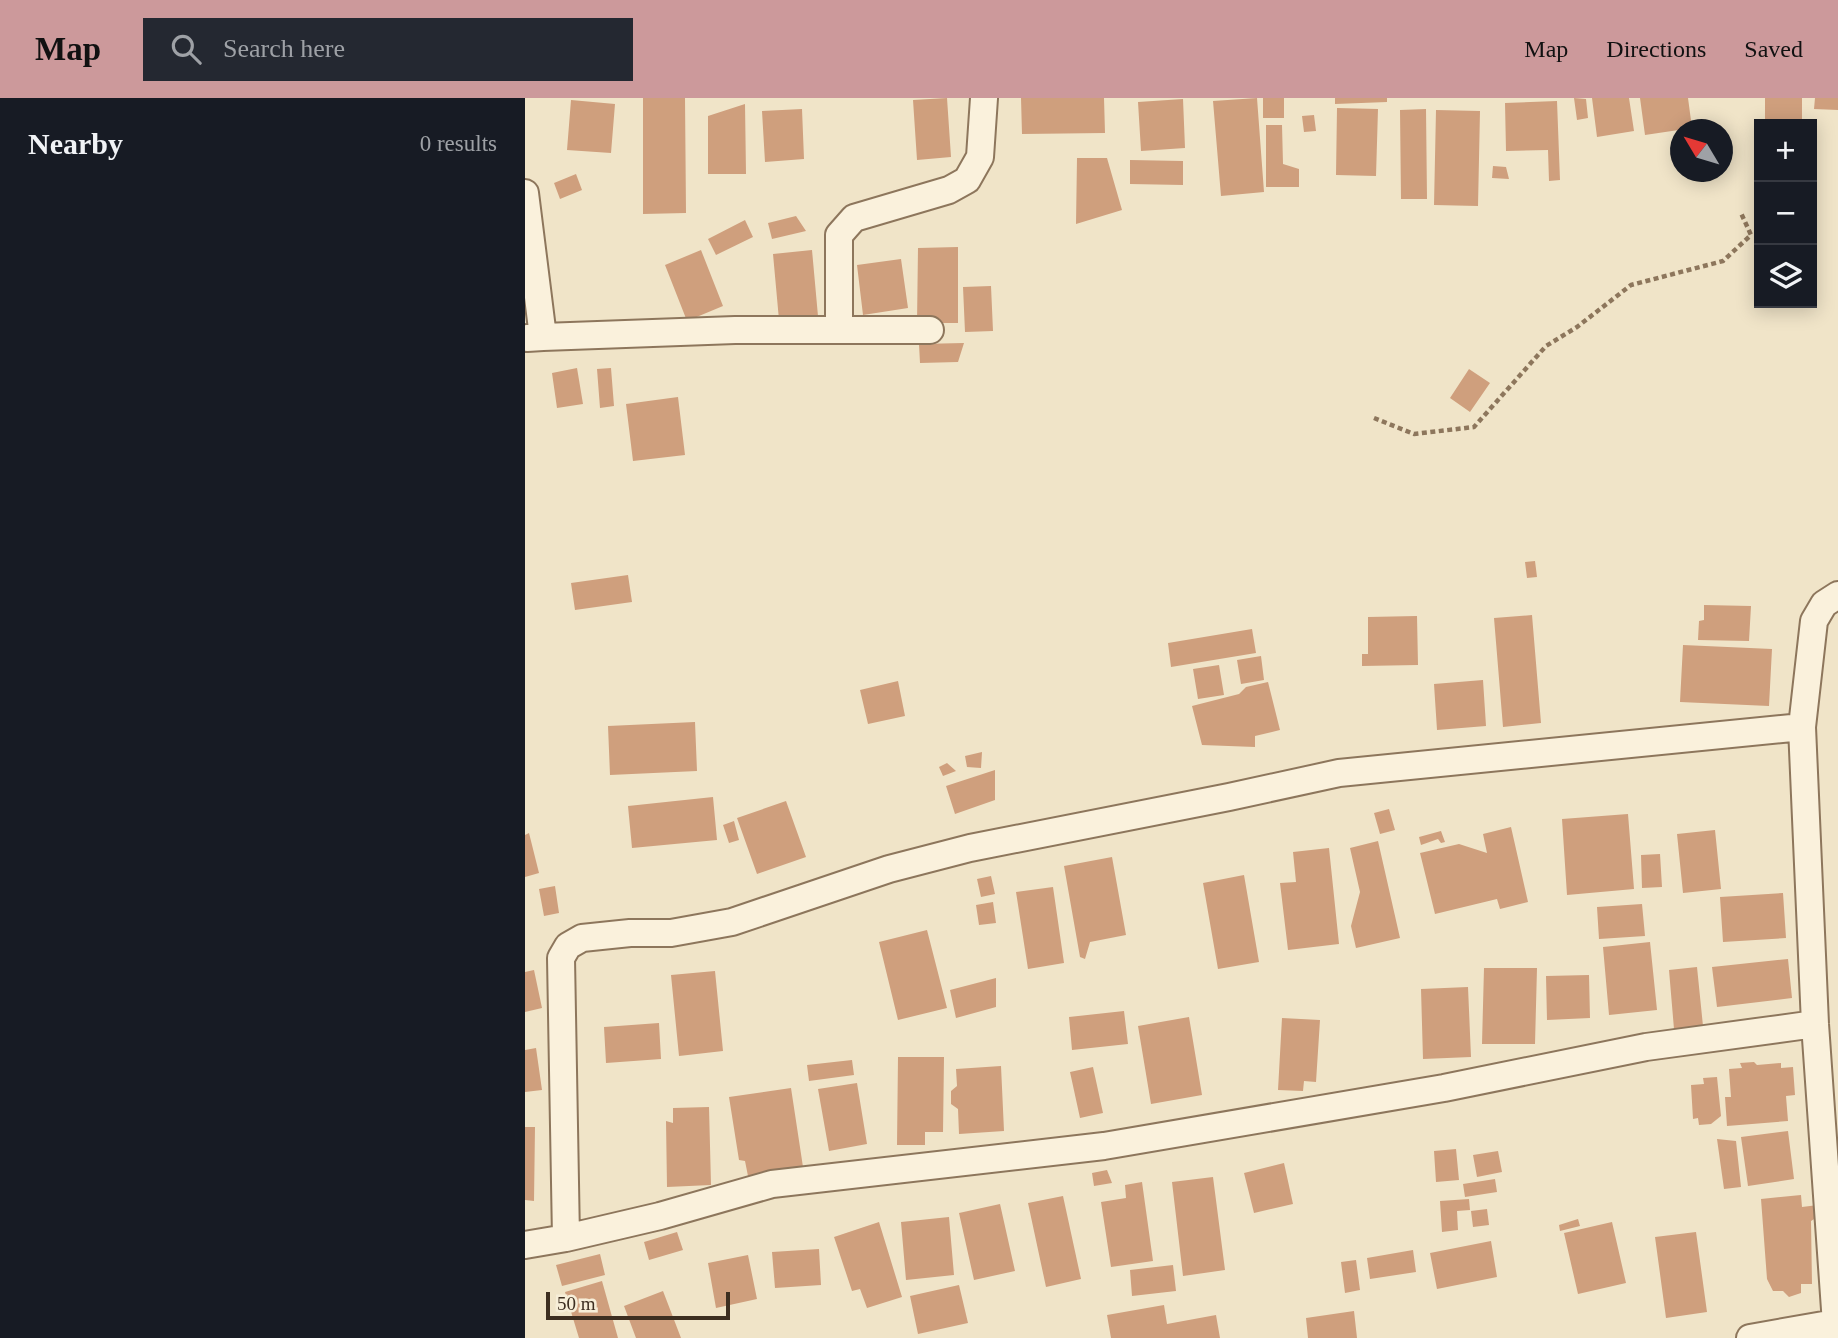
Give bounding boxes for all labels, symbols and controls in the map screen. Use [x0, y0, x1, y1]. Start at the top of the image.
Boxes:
search box [143, 18, 633, 81]
icon: search [167, 30, 205, 68]
text: Map [35, 31, 101, 67]
text: Search here [223, 34, 345, 63]
text: Map [1524, 36, 1568, 62]
text: Directions [1606, 36, 1706, 62]
text: Saved [1744, 36, 1803, 62]
north arrow [1670, 119, 1733, 182]
map controls [1754, 119, 1817, 308]
button: + [1754, 119, 1817, 182]
text: Nearby [28, 127, 123, 160]
text: 0 results [420, 131, 497, 156]
button: − [1754, 182, 1817, 245]
button: layers [1754, 245, 1817, 308]
scale bar [546, 1289, 730, 1321]
text: 50 m [557, 1293, 596, 1314]

